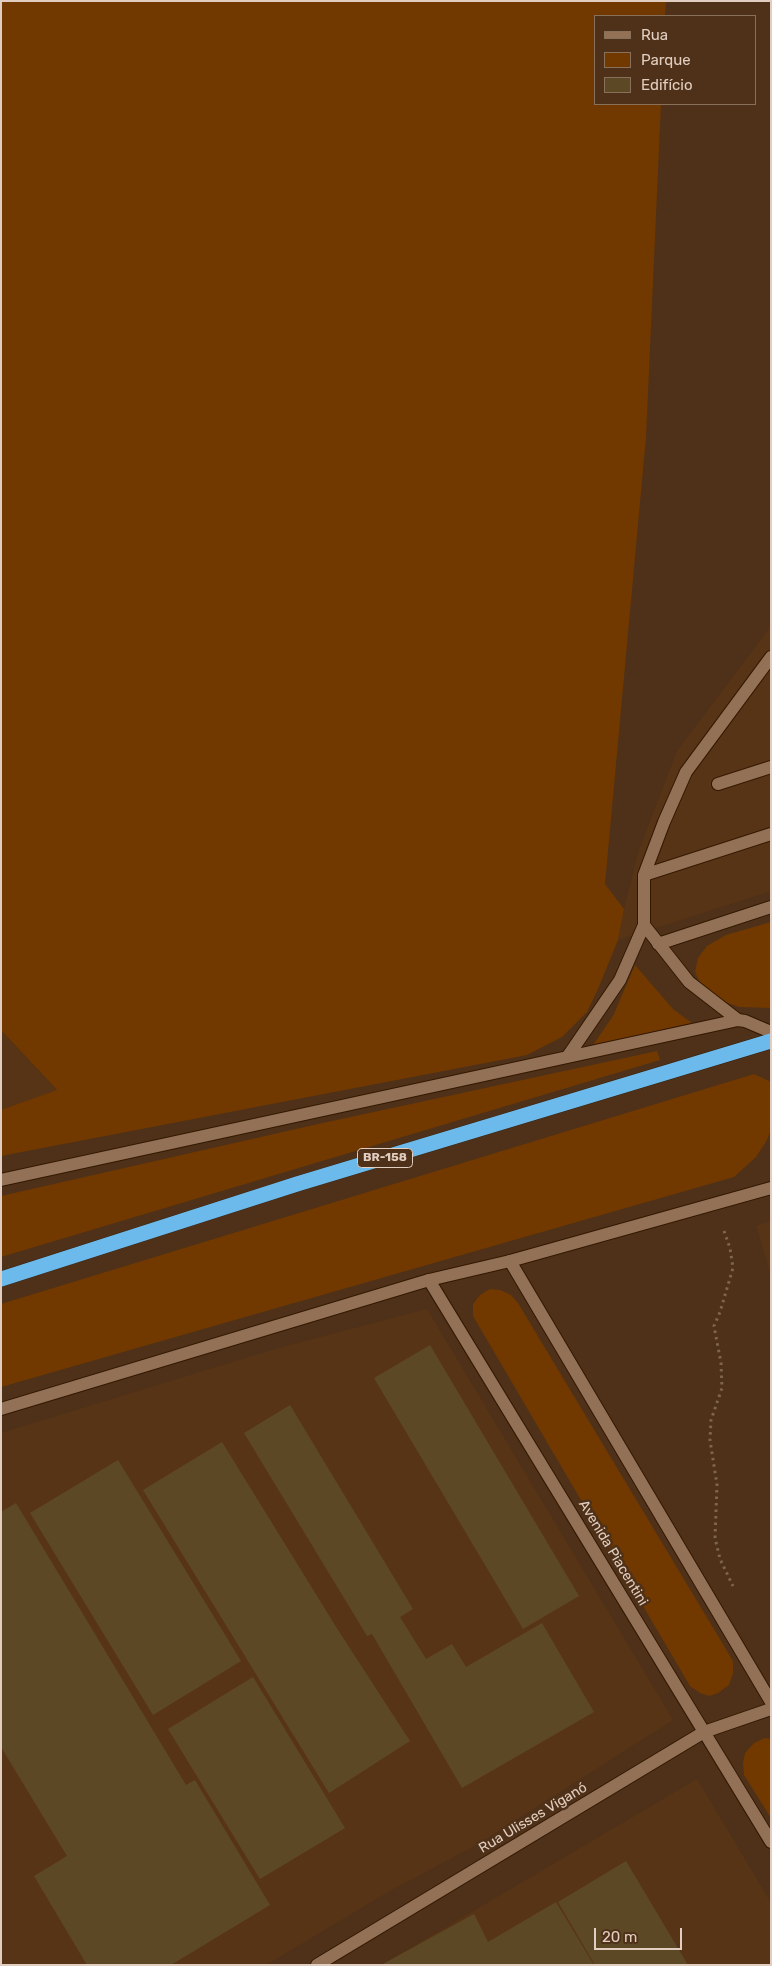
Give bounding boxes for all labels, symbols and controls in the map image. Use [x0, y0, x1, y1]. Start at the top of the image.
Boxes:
legend [594, 15, 757, 105]
text: Rua [641, 26, 668, 44]
text: Parque [641, 51, 691, 69]
text: Edifício [641, 76, 693, 94]
road number: BR-158 [358, 1148, 412, 1168]
street label: Avenida Piacentini [575, 1497, 651, 1609]
street label: Rua Ulisses Viganó [476, 1779, 590, 1857]
scale bar [597, 1918, 684, 1950]
text: 20 m [602, 1928, 637, 1946]

